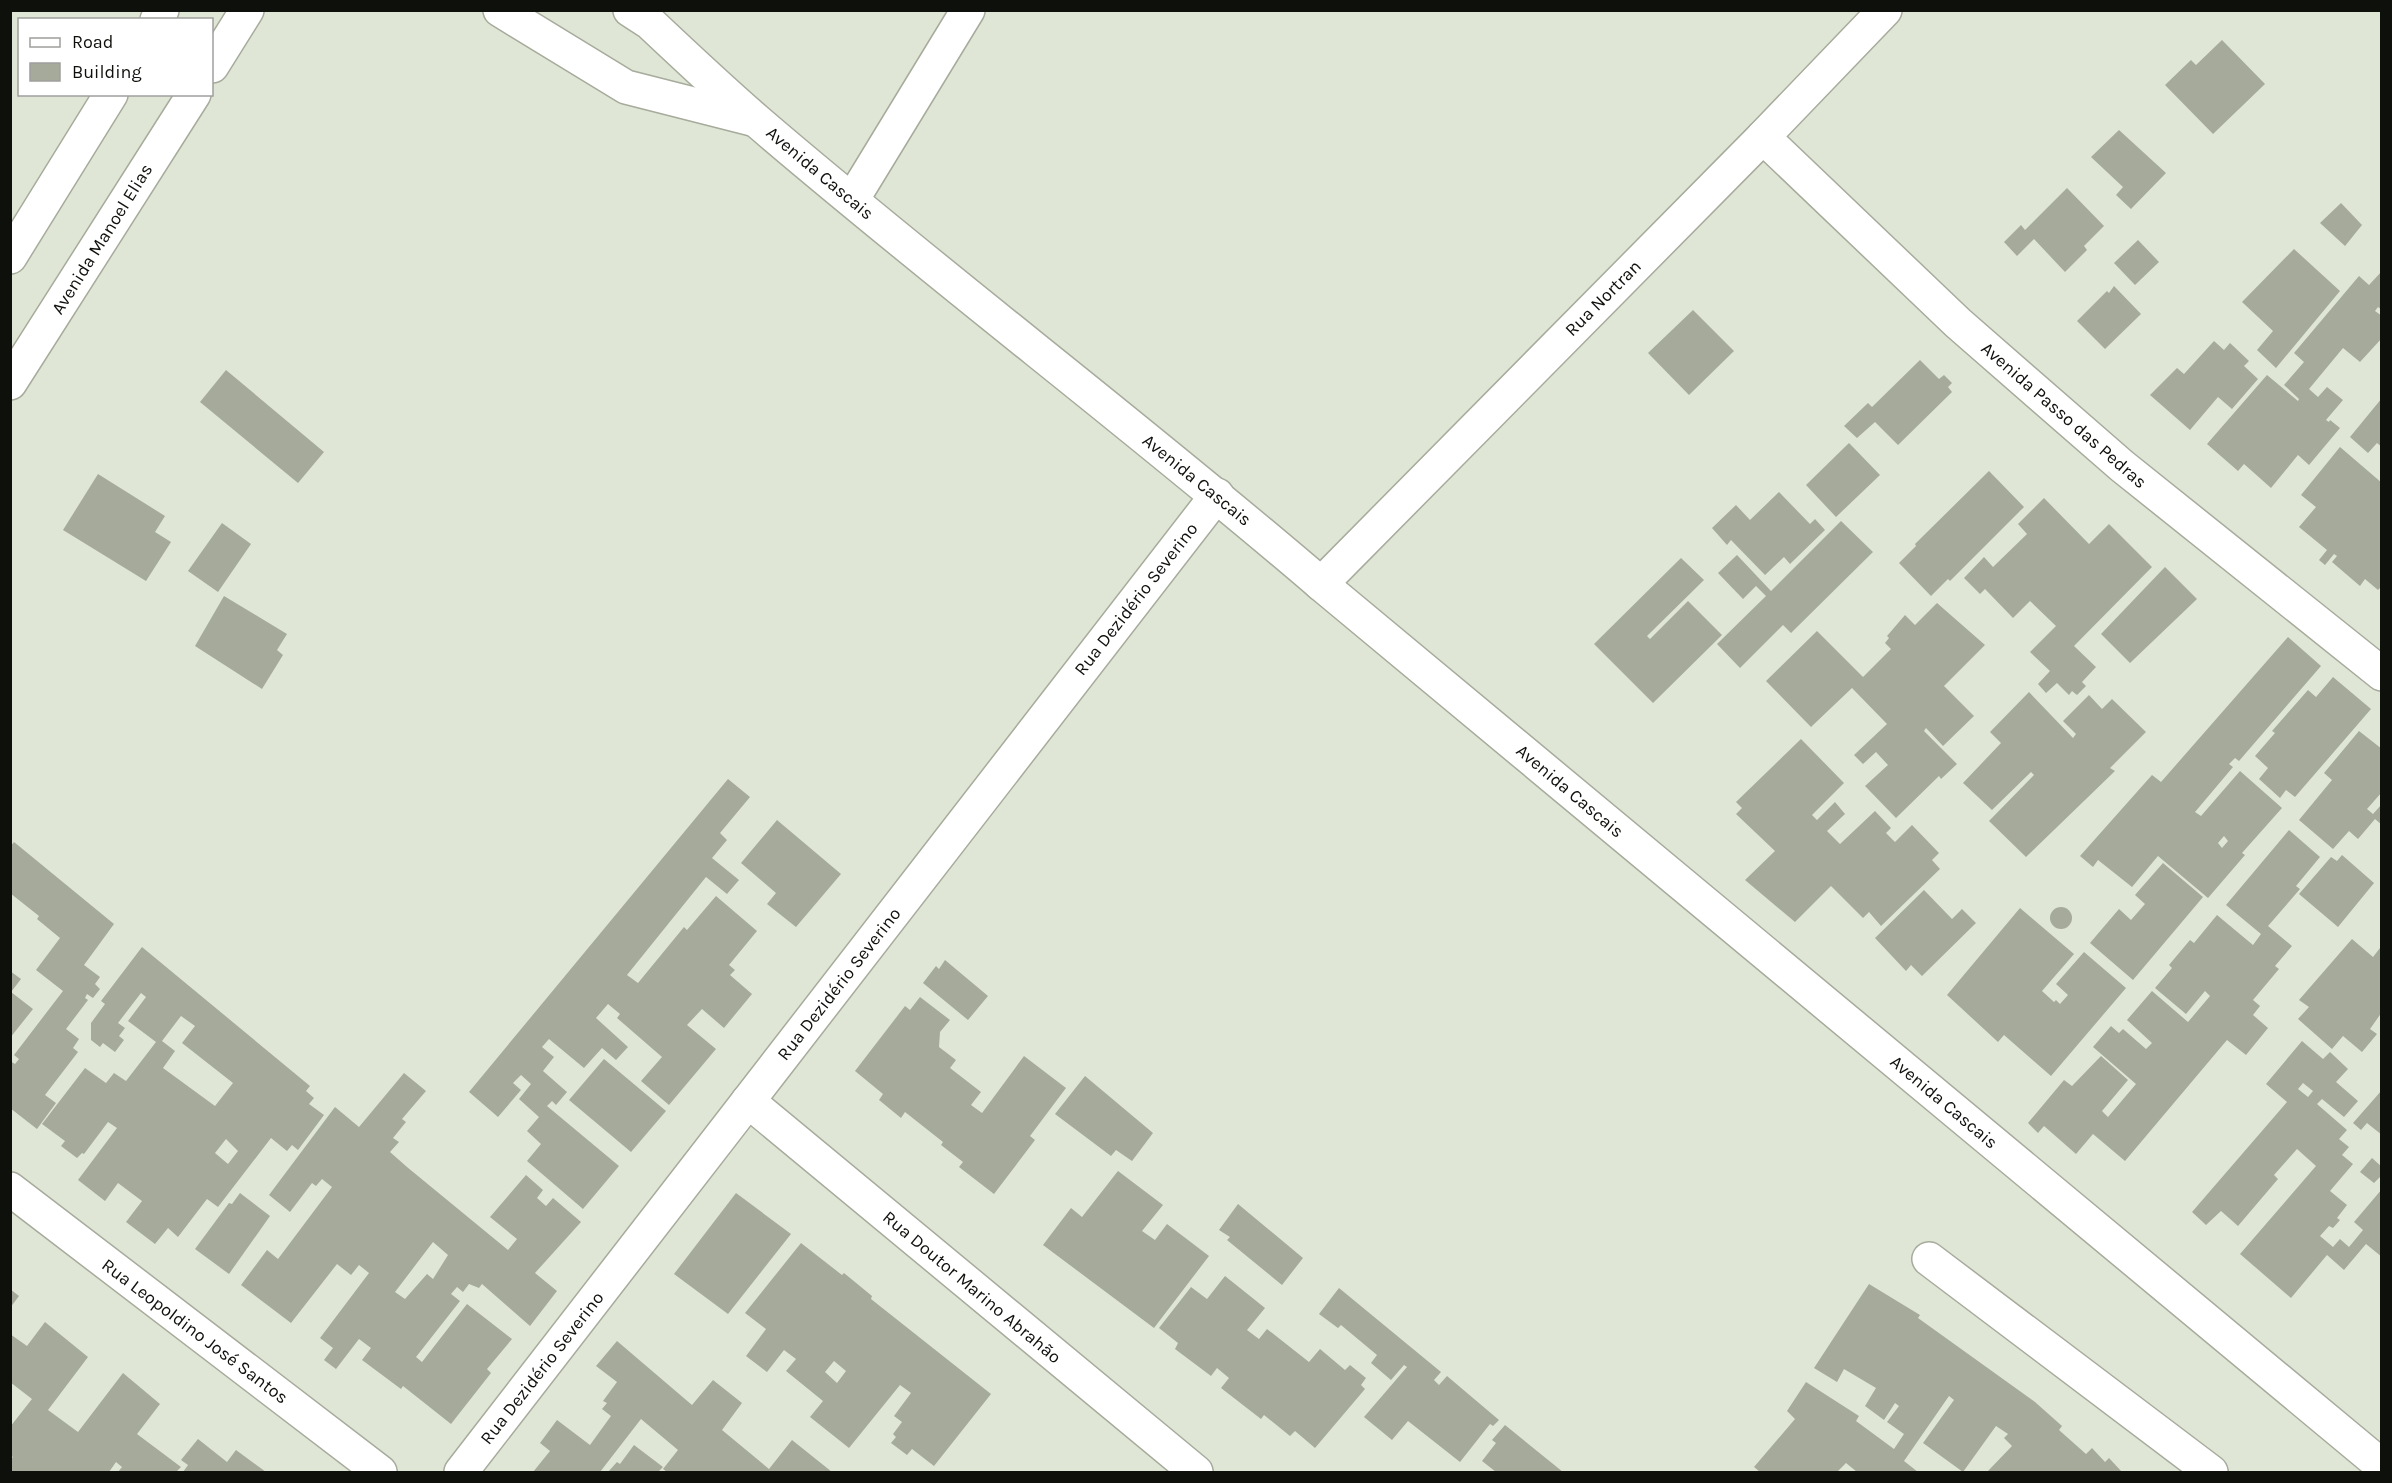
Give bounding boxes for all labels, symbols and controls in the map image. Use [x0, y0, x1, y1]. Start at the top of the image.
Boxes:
legend [18, 18, 213, 96]
text: Road [72, 31, 113, 53]
text: Building [72, 61, 142, 83]
street label: Avenida Cascais [762, 122, 878, 224]
street label: Avenida Manoel Elias [47, 160, 157, 318]
street label: Rua Nortran [1560, 255, 1646, 341]
street label: Avenida Passo das Pedras [1977, 337, 2151, 493]
street label: Avenida Cascais [1138, 429, 1256, 531]
street label: Rua Dezidério Severino [1069, 518, 1203, 680]
street label: Avenida Cascais [1512, 740, 1628, 842]
street label: Rua Dezidério Severino [772, 903, 906, 1065]
street label: Avenida Cascais [1886, 1051, 2002, 1153]
street label: Rua Doutor Marino Abrahão [878, 1206, 1066, 1368]
street label: Rua Leopoldino José Santos [97, 1254, 293, 1408]
street label: Rua Dezidério Severino [475, 1287, 609, 1449]

